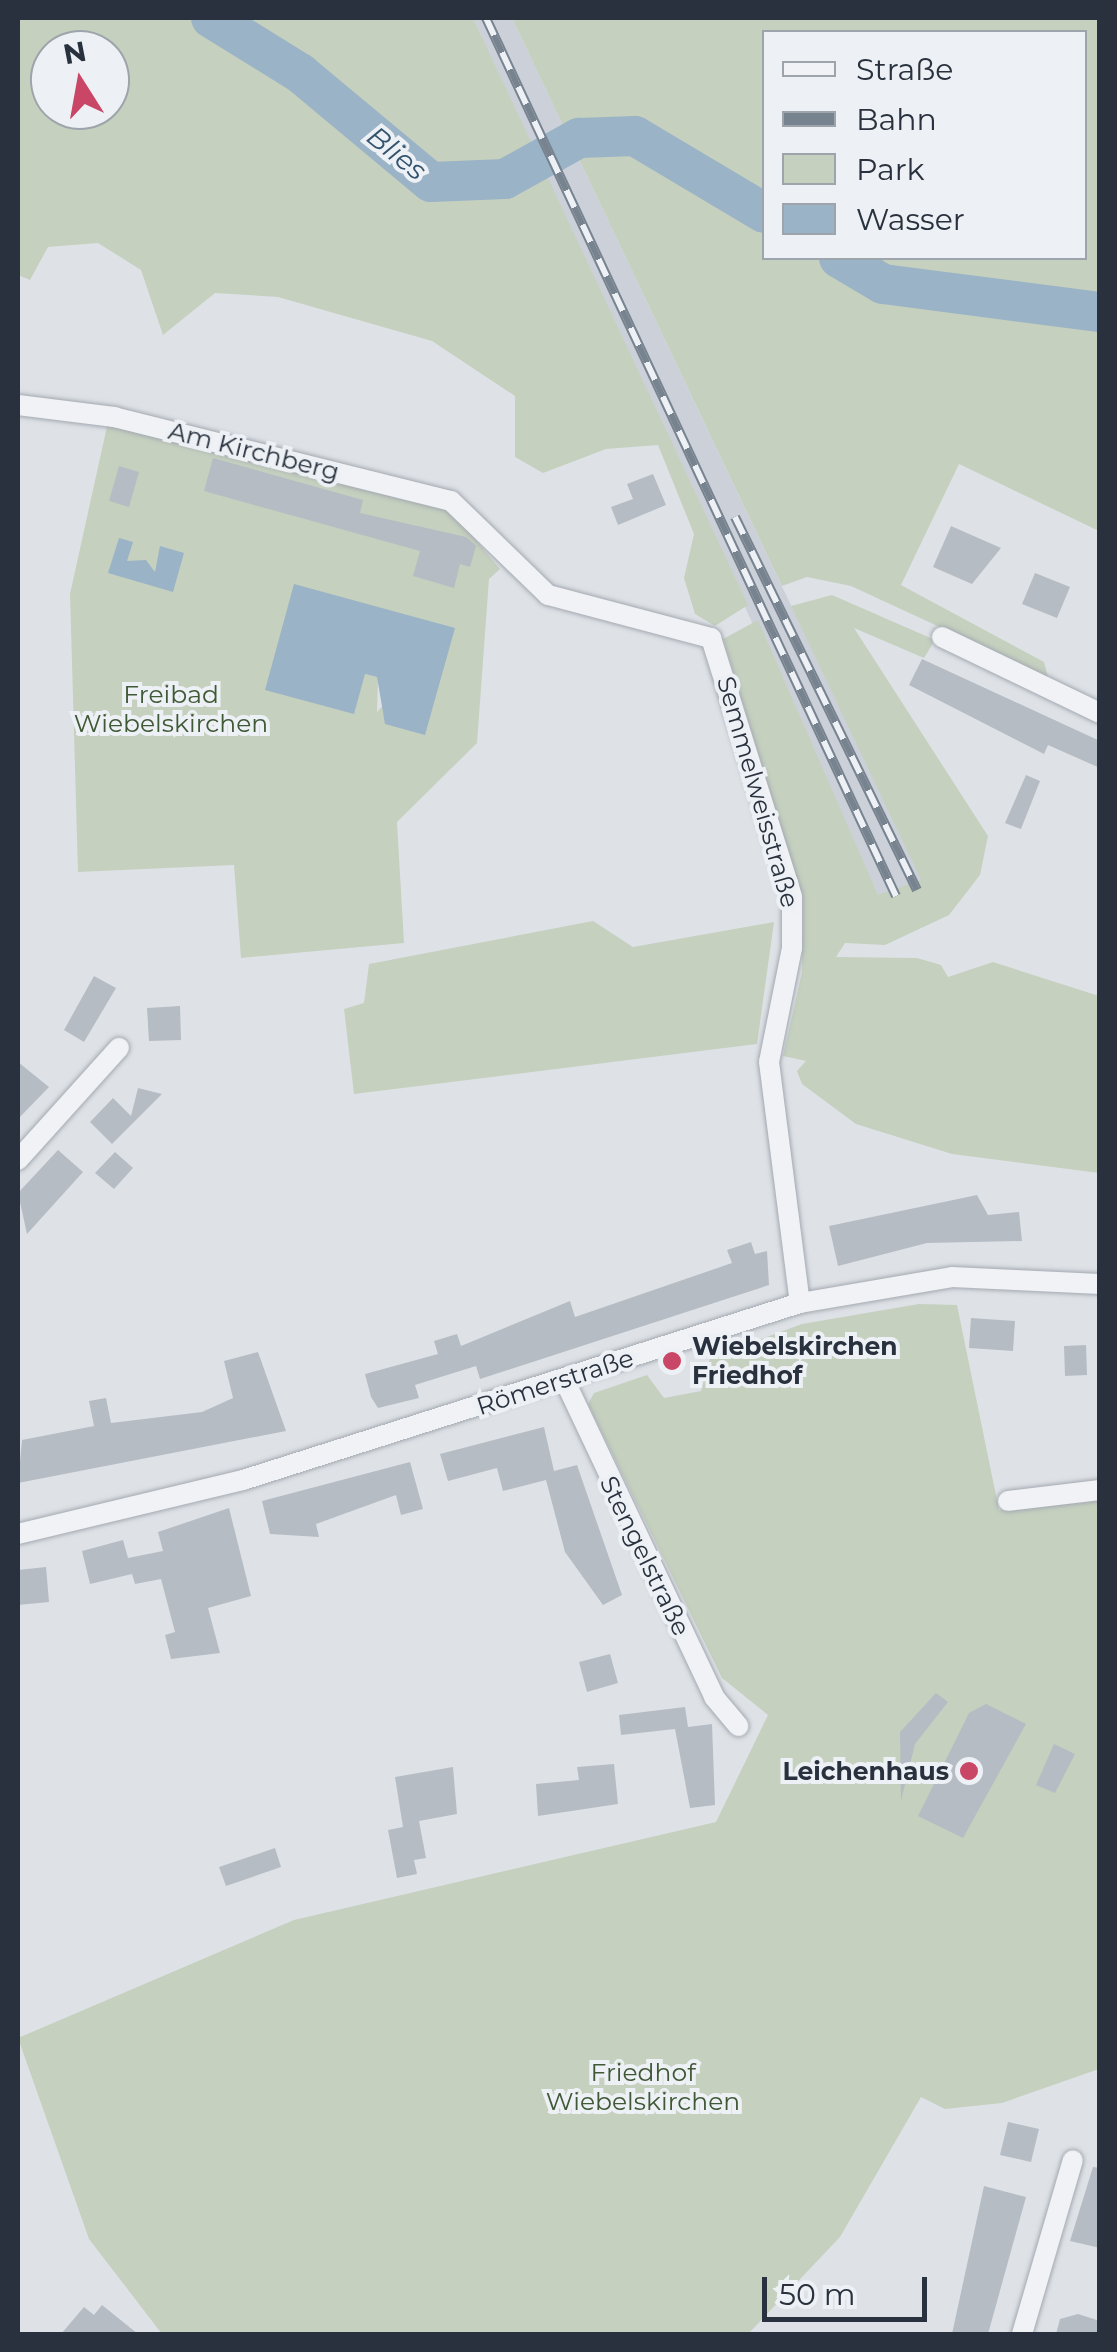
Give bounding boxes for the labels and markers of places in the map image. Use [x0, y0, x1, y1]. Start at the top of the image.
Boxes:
place label: Wiebelskirchen Friedhof [692, 1332, 898, 1391]
marker: Wiebelskirchen Friedhof [661, 1350, 683, 1372]
place label: Leichenhaus [782, 1756, 949, 1786]
marker: Leichenhaus [958, 1760, 980, 1782]

